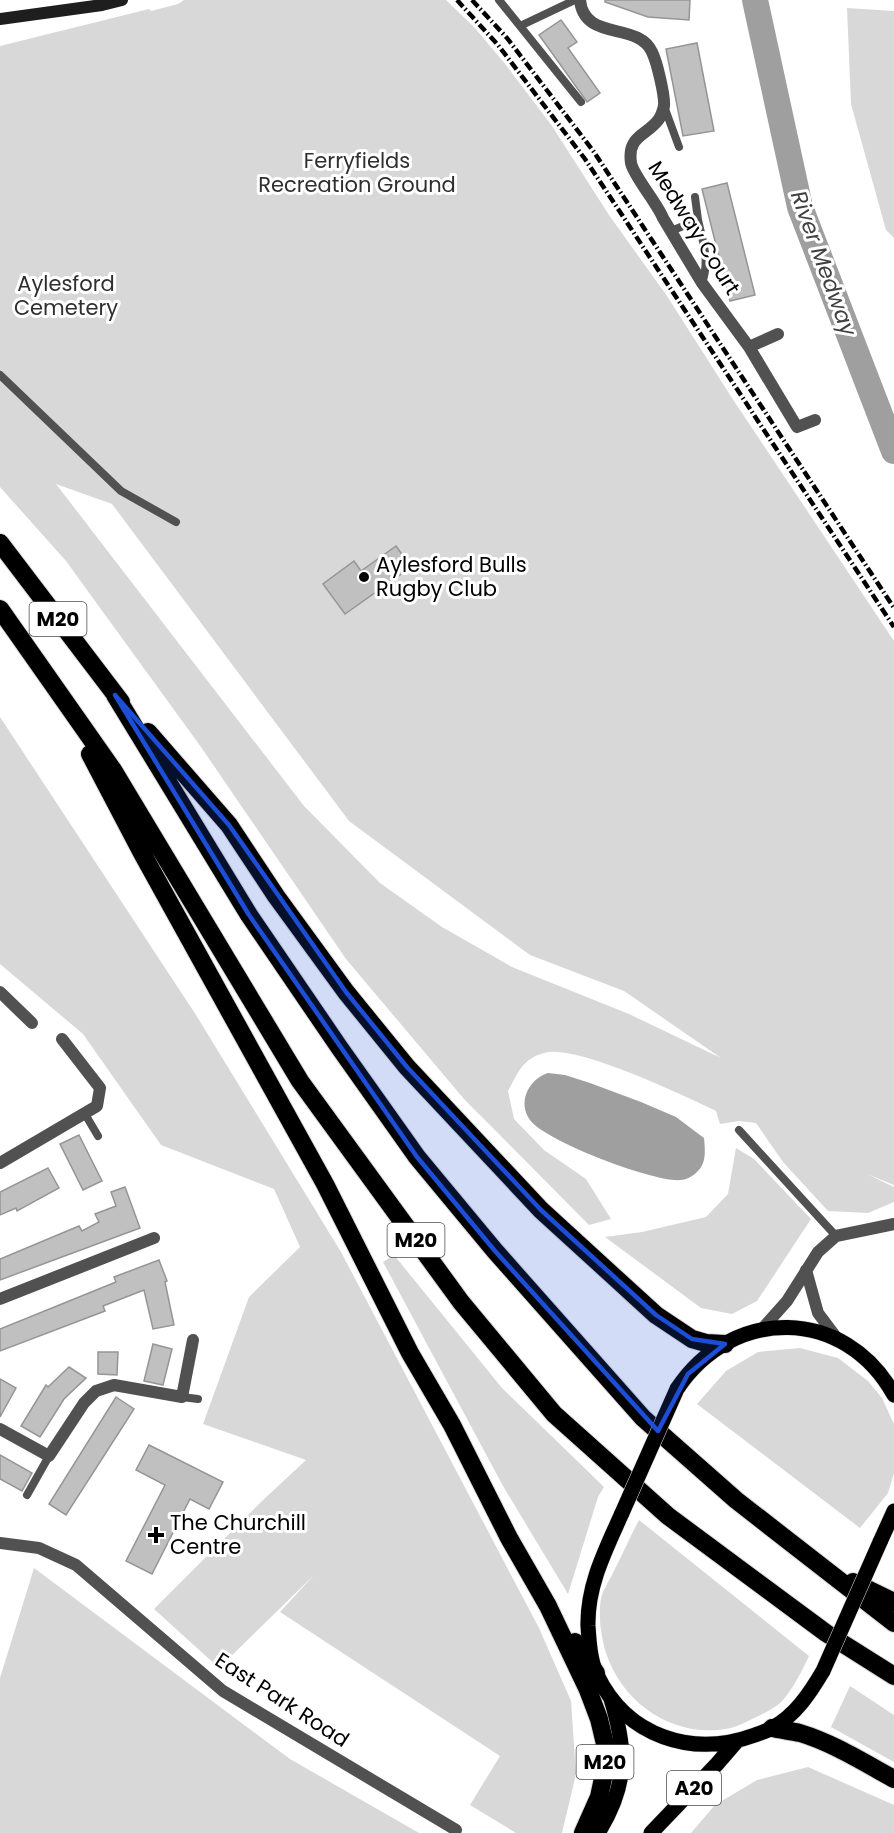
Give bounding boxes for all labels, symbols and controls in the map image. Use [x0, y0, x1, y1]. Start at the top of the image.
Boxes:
park label: Ferryfields Recreation Ground [258, 146, 456, 199]
street label: Medway Court [642, 155, 747, 300]
water label: River Medway [783, 186, 865, 342]
park label: Aylesford Cemetery [14, 269, 118, 322]
place label: Aylesford Bulls Rugby Club [376, 550, 527, 603]
marker: Aylesford Bulls Rugby Club [357, 570, 371, 584]
road number: M20 [29, 602, 86, 636]
road number: M20 [388, 1223, 444, 1257]
place label: The Churchill Centre [170, 1508, 306, 1561]
marker: The Churchill Centre [147, 1526, 165, 1544]
street label: East Park Road [210, 1645, 355, 1754]
road number: M20 [576, 1745, 634, 1779]
road number: A20 [667, 1771, 721, 1805]

